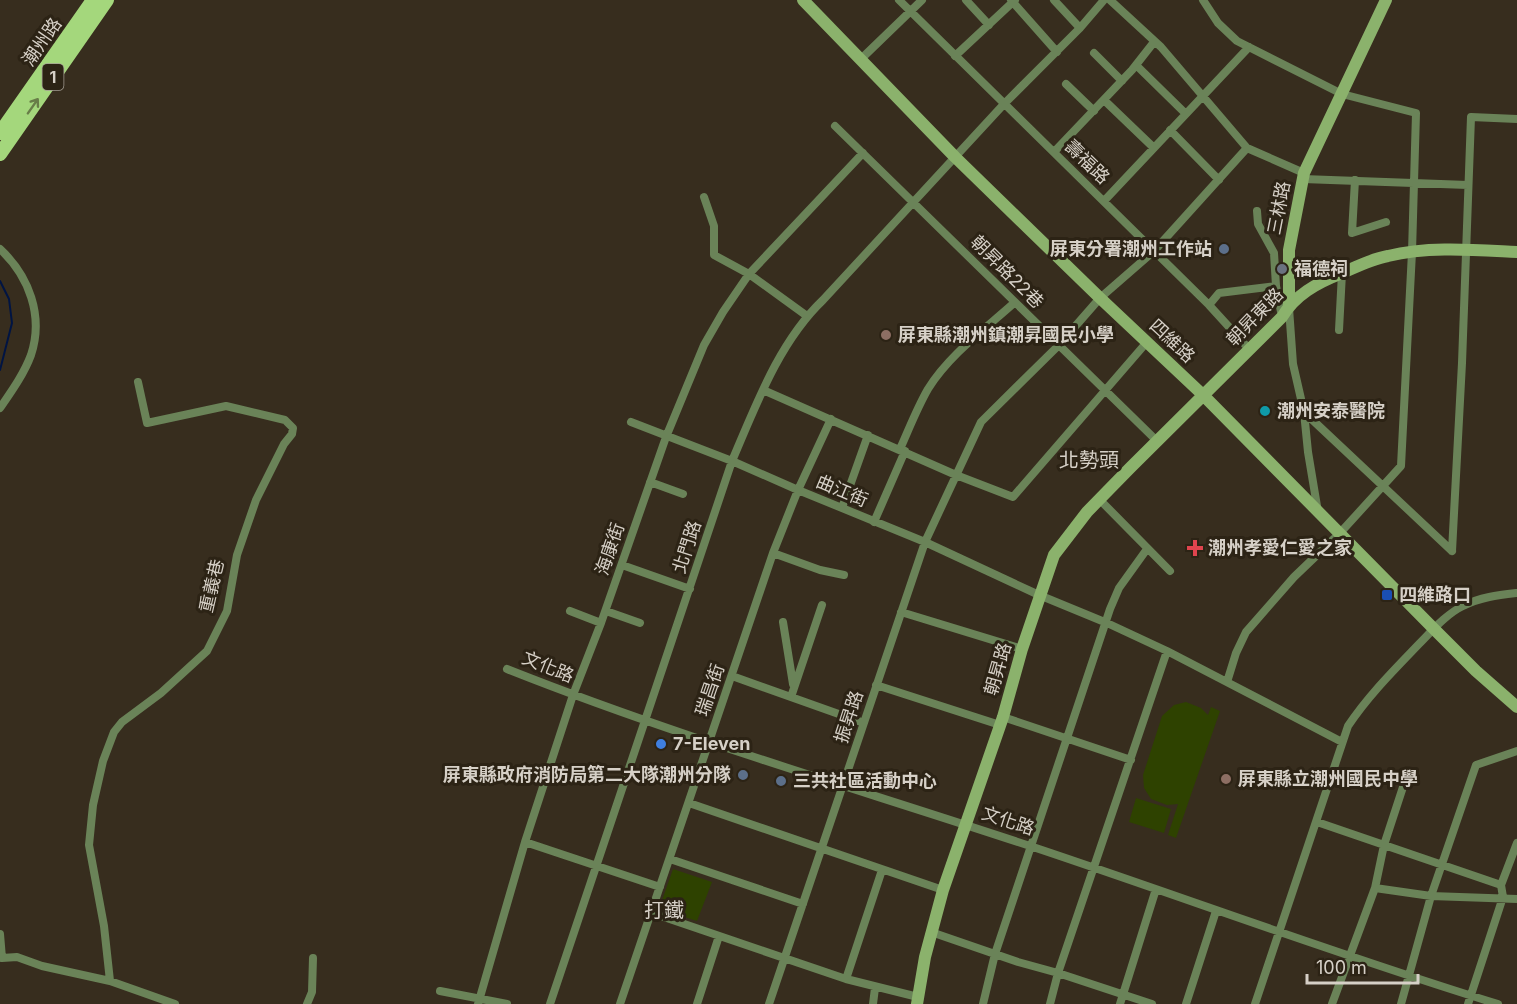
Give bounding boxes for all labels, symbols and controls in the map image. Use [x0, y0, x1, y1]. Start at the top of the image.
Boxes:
street label: 潮州路 [18, 14, 66, 70]
road number: 1 [42, 64, 64, 90]
one-way arrow [27, 98, 39, 114]
street label: 壽福路 [1061, 135, 1114, 188]
street label: 三林路 [1263, 179, 1294, 236]
street label: 朝昇路22巷 [967, 231, 1048, 312]
place label: 屏東分署潮州工作站 [1050, 238, 1212, 259]
marker: 屏東分署潮州工作站 [1217, 242, 1231, 256]
place label: 福德祠 [1294, 258, 1348, 279]
marker: 福德祠 [1275, 262, 1289, 276]
street label: 朝昇東路 [1222, 283, 1287, 350]
street label: 四維路 [1145, 315, 1199, 367]
place label: 屏東縣潮州鎮潮昇國民小學 [898, 324, 1114, 345]
marker: 屏東縣潮州鎮潮昇國民小學 [879, 328, 893, 342]
place label: 潮州安泰醫院 [1277, 400, 1385, 421]
marker: 潮州安泰醫院 [1258, 404, 1272, 418]
district label: 北勢頭 [1059, 448, 1119, 472]
street label: 曲江街 [813, 470, 871, 511]
street label: 北門路 [668, 518, 705, 576]
street label: 海康街 [591, 520, 628, 578]
place label: 潮州孝愛仁愛之家 [1208, 537, 1352, 558]
marker: 潮州孝愛仁愛之家 [1186, 539, 1204, 557]
street label: 重義巷 [195, 557, 228, 615]
place label: 四維路口 [1399, 584, 1471, 605]
marker: 四維路口 [1380, 588, 1394, 602]
street label: 朝昇路 [980, 640, 1015, 698]
street label: 文化路 [519, 647, 577, 686]
street label: 瑞昌街 [691, 661, 728, 719]
street label: 振昇路 [830, 688, 867, 746]
place label: 7-Eleven [673, 733, 751, 754]
marker: 7-Eleven [654, 737, 668, 751]
place label: 屏東縣政府消防局第二大隊潮州分隊 [443, 764, 731, 785]
marker: 屏東縣政府消防局第二大隊潮州分隊 [736, 768, 750, 782]
place label: 屏東縣立潮州國民中學 [1238, 768, 1418, 789]
place label: 三共社區活動中心 [793, 770, 937, 791]
marker: 屏東縣立潮州國民中學 [1219, 772, 1233, 786]
marker: 三共社區活動中心 [774, 774, 788, 788]
street label: 文化路 [979, 802, 1037, 839]
district label: 打鐵 [644, 898, 684, 922]
scale bar [1307, 947, 1418, 985]
text: 100 m [1316, 957, 1367, 978]

